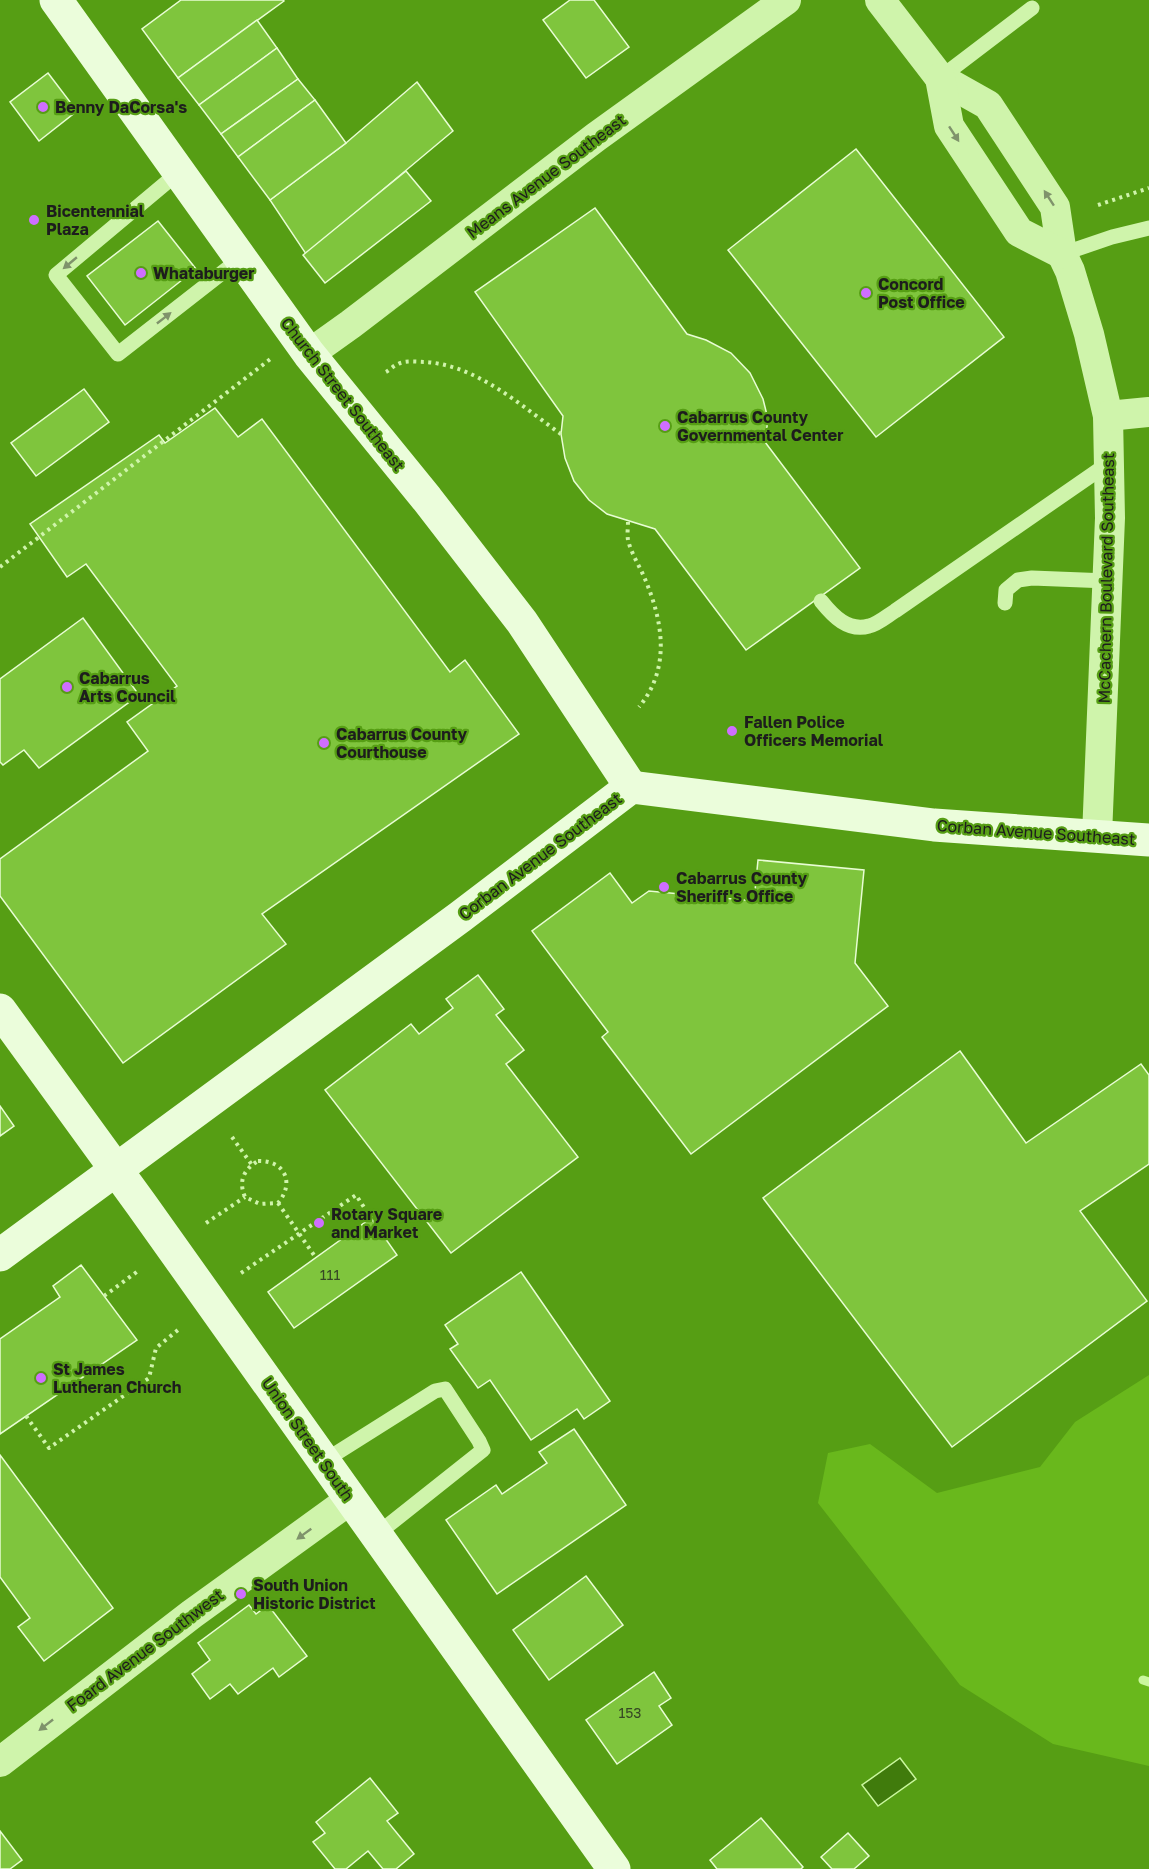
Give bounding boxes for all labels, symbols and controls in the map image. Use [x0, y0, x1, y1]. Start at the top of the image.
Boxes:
place label: Benny DaCorsa's [55, 97, 187, 117]
marker: Benny DaCorsa's [36, 100, 50, 114]
street label: Means Avenue Southeast [463, 110, 629, 242]
one-way arrow [949, 126, 960, 142]
one-way arrow [1043, 190, 1055, 206]
place label: Bicentennial Plaza [46, 201, 145, 239]
marker: Bicentennial Plaza [27, 213, 41, 227]
one-way arrow [62, 257, 78, 270]
place label: Whataburger [153, 263, 255, 283]
marker: Whataburger [134, 266, 148, 280]
place label: Concord Post Office [878, 274, 965, 312]
marker: Concord Post Office [859, 286, 873, 300]
one-way arrow [156, 312, 171, 324]
street label: Church Street Southeast [277, 313, 409, 475]
place label: Cabarrus County Governmental Center [677, 407, 843, 445]
marker: Cabarrus County Governmental Center [658, 419, 672, 433]
street label: McCachern Boulevard Southeast [1094, 453, 1118, 703]
place label: Cabarrus Arts Council [79, 668, 176, 706]
marker: Cabarrus Arts Council [60, 680, 74, 694]
place label: Fallen Police Officers Memorial [744, 712, 884, 750]
place label: Cabarrus County Courthouse [336, 724, 467, 762]
marker: Fallen Police Officers Memorial [725, 724, 739, 738]
marker: Cabarrus County Courthouse [317, 736, 331, 750]
street label: Corban Avenue Southeast [455, 788, 625, 924]
street label: Corban Avenue Southeast [936, 815, 1136, 849]
place label: Cabarrus County Sheriff's Office [676, 868, 807, 906]
marker: Cabarrus County Sheriff's Office [657, 880, 671, 894]
place label: Rotary Square and Market [331, 1204, 442, 1242]
marker: Rotary Square and Market [312, 1216, 326, 1230]
house number: 111 [320, 1266, 340, 1283]
place label: St James Lutheran Church [53, 1359, 181, 1397]
marker: St James Lutheran Church [34, 1371, 48, 1385]
street label: Union Street South [258, 1373, 358, 1505]
one-way arrow [296, 1527, 311, 1539]
place label: South Union Historic District [253, 1575, 376, 1613]
street label: Foard Avenue Southwest [63, 1585, 227, 1715]
marker: South Union Historic District [234, 1587, 248, 1601]
house number: 153 [618, 1704, 642, 1721]
one-way arrow [39, 1719, 54, 1731]

